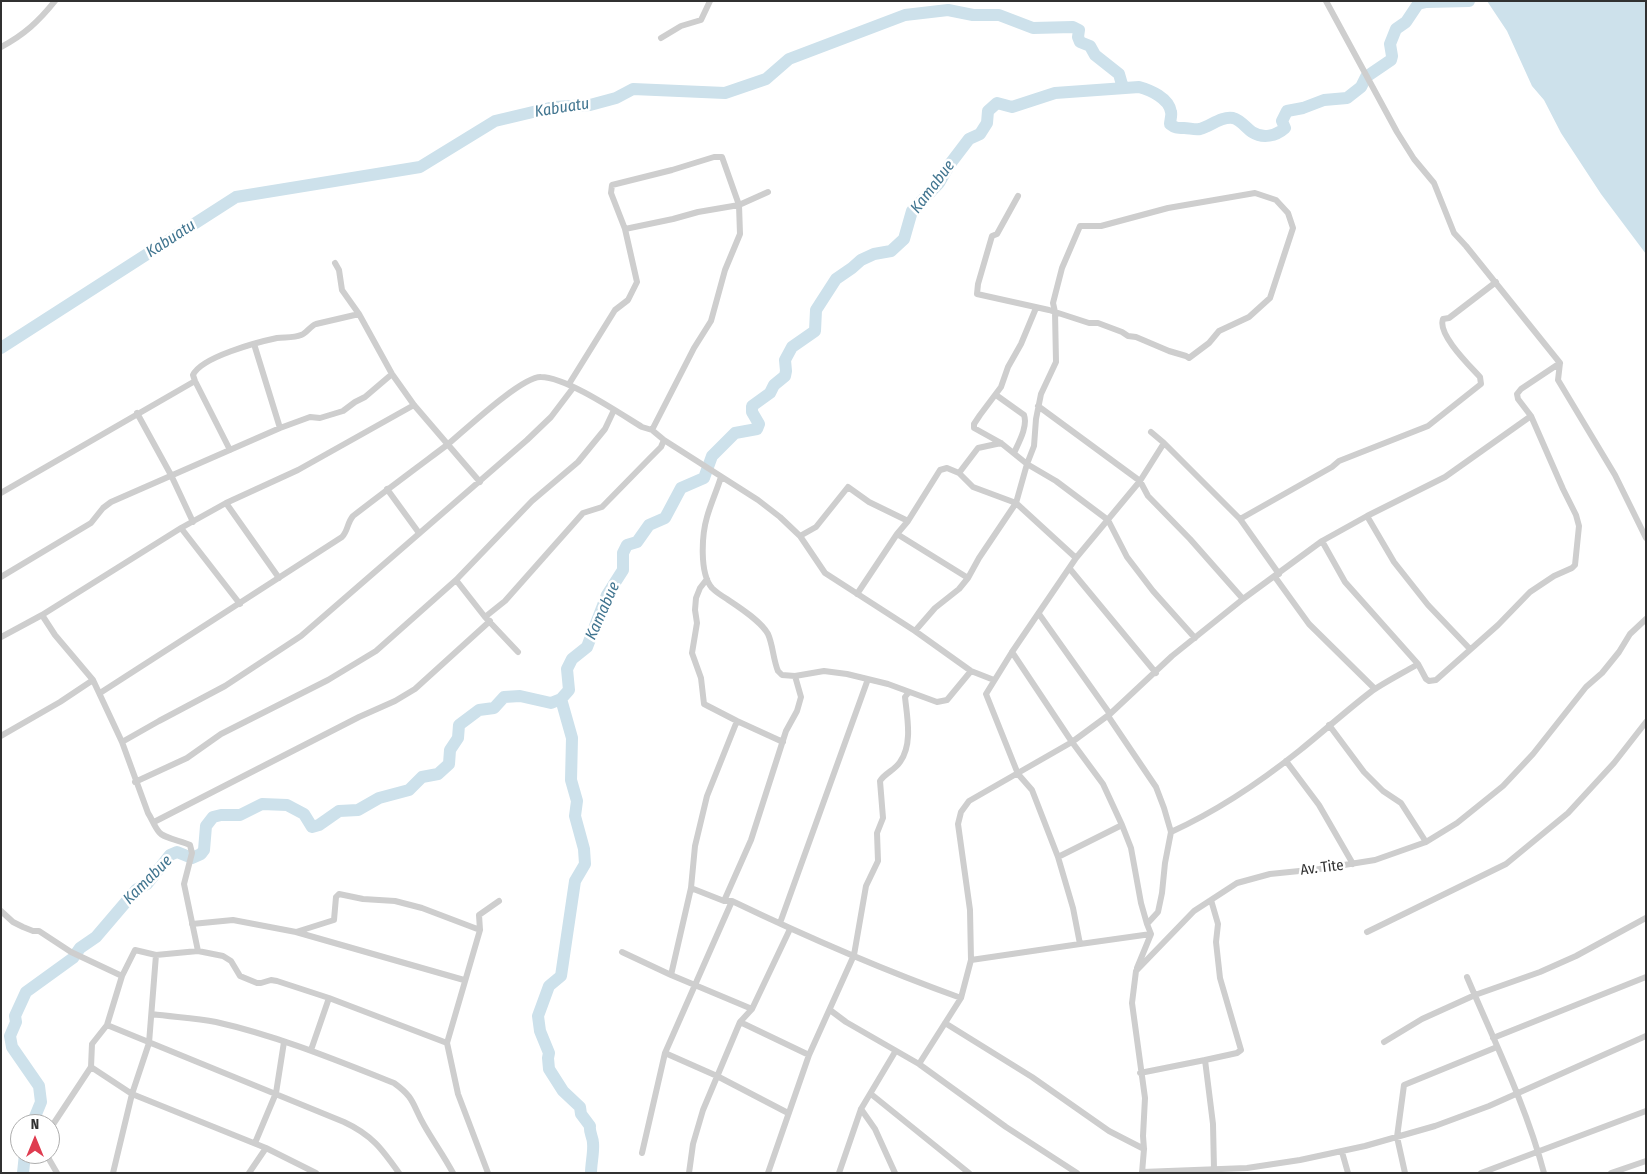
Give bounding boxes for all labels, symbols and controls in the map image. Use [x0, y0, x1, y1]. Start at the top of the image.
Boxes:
water label: Kabuatu [533, 94, 591, 122]
water label: Kamabue [907, 157, 959, 217]
water label: Kabuatu [143, 216, 199, 262]
water label: Kamabue [582, 579, 624, 643]
water label: Kamabue [119, 851, 177, 909]
street label: Av. Tite [1299, 856, 1345, 880]
north arrow [10, 1114, 60, 1164]
text: N [31, 1116, 39, 1133]

